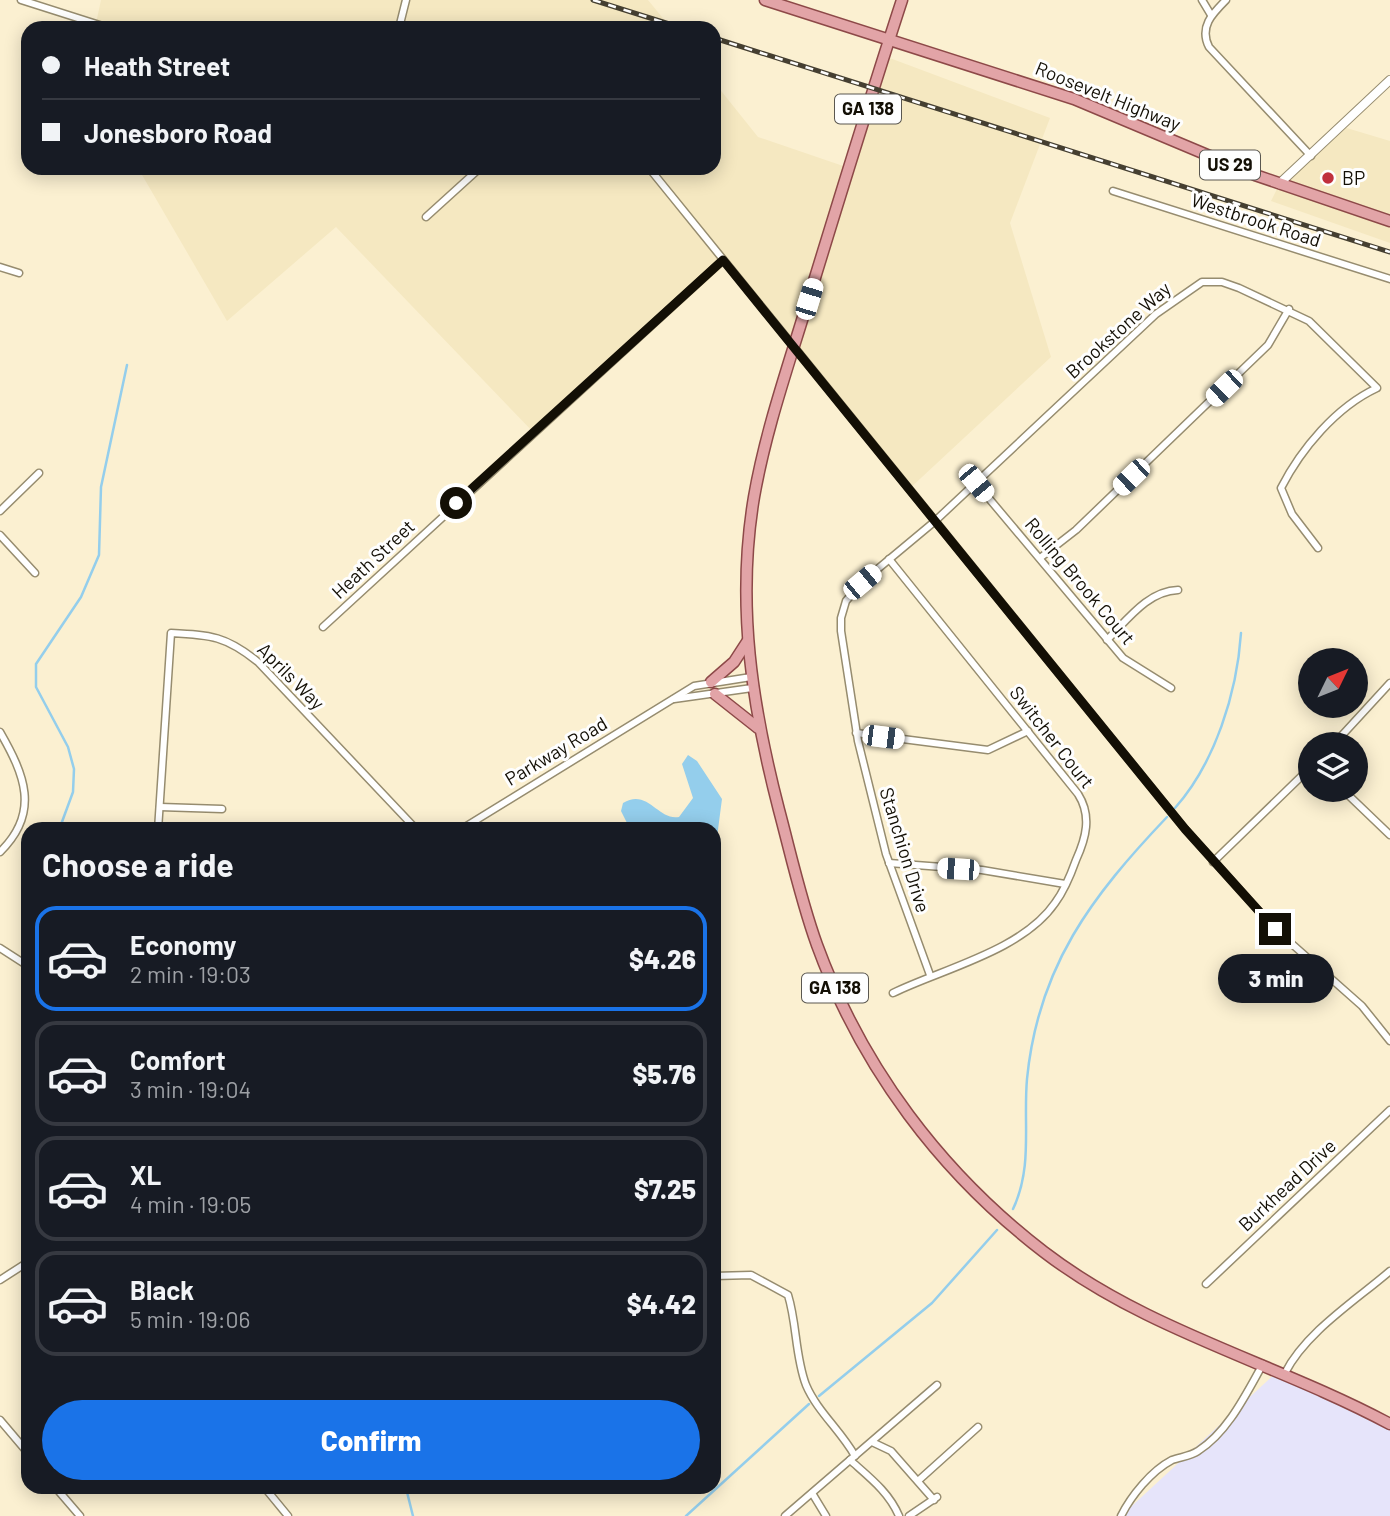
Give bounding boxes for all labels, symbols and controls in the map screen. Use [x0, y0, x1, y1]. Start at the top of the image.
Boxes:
text: Heath Street [84, 50, 230, 81]
street label: Roosevelt Highway [1032, 56, 1184, 135]
road number: GA 138 [835, 94, 901, 124]
text: Jonesboro Road [84, 117, 272, 148]
road number: US 29 [1200, 150, 1260, 180]
place label: BP [1342, 166, 1365, 189]
marker: BP [1320, 170, 1336, 186]
street label: Westbrook Road [1188, 188, 1324, 251]
car [793, 276, 826, 322]
street label: Brookstone Way [1060, 276, 1175, 383]
car [1202, 366, 1247, 410]
car [1109, 455, 1154, 499]
car [955, 460, 998, 506]
route start [440, 487, 472, 519]
street label: Rolling Brook Court [1021, 513, 1140, 649]
street label: Heath Street [326, 514, 419, 603]
car [840, 560, 885, 604]
street label: Aprils Way [253, 637, 330, 714]
north arrow [1298, 648, 1368, 718]
map controls [1298, 648, 1368, 802]
street label: Switcher Court [1005, 681, 1099, 792]
street label: Parkway Road [501, 711, 611, 790]
car [861, 724, 906, 750]
button: layers [1298, 732, 1368, 802]
street label: Stanchion Drive [876, 785, 935, 915]
text: Choose a ride [42, 845, 234, 883]
car [937, 857, 980, 881]
route end [1259, 913, 1291, 945]
icon: car [46, 927, 109, 990]
text: Economy [130, 929, 236, 960]
text: $4.26 [629, 943, 696, 974]
callout: 3 min [1217, 954, 1333, 1002]
text: 2 min · 19:03 [130, 960, 251, 988]
text: 3 min [1248, 964, 1304, 992]
road number: GA 138 [802, 973, 868, 1002]
icon: car [46, 1042, 109, 1105]
text: Comfort [130, 1044, 226, 1075]
text: $5.76 [633, 1058, 696, 1089]
text: 3 min · 19:04 [130, 1075, 251, 1103]
street label: Burkhead Drive [1233, 1134, 1340, 1236]
icon: car [46, 1157, 109, 1220]
text: XL [130, 1159, 161, 1190]
text: $7.25 [634, 1173, 696, 1204]
text: 4 min · 19:05 [130, 1190, 251, 1218]
icon: car [46, 1272, 109, 1335]
text: Black [130, 1274, 194, 1305]
text: $4.42 [627, 1288, 696, 1319]
text: 5 min · 19:06 [130, 1305, 250, 1333]
button: Confirm [42, 1400, 700, 1480]

